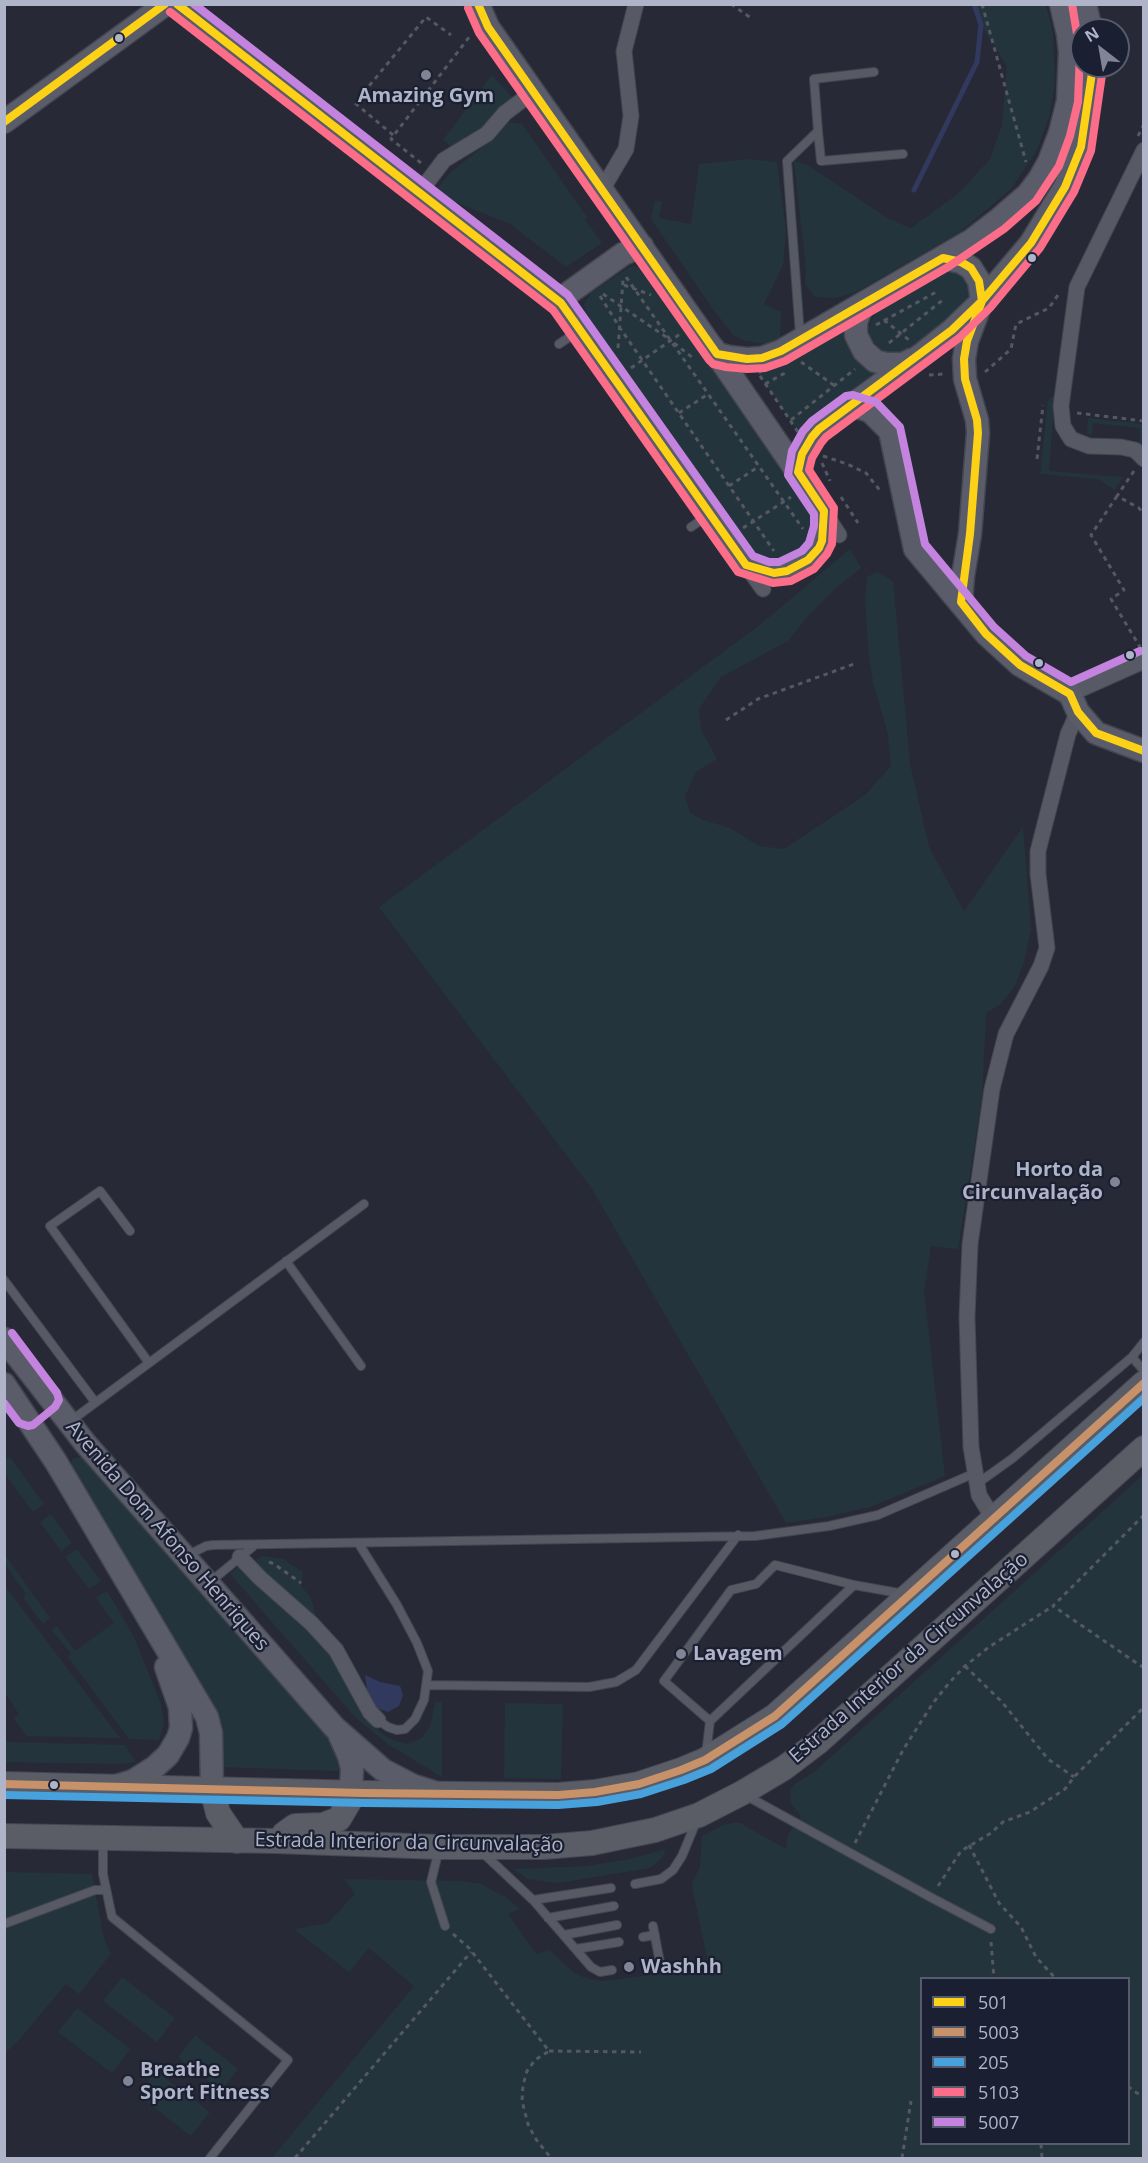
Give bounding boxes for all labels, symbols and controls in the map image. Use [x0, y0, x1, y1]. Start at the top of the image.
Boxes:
north arrow [1070, 18, 1130, 78]
text: N [1081, 22, 1103, 47]
unlabelled marker [113, 32, 125, 44]
marker: Amazing Gym [419, 68, 433, 82]
place label: Amazing Gym [358, 84, 494, 108]
unlabelled marker [1026, 252, 1038, 264]
unlabelled marker [1124, 649, 1136, 661]
unlabelled marker [1033, 657, 1045, 669]
place label: Horto da Circunvalação [962, 1158, 1103, 1205]
marker: Horto da Circunvalação [1108, 1175, 1122, 1189]
street label: Avenida Dom Afonso Henriques [60, 1416, 274, 1656]
street label: Estrada Interior da Circunvalação [785, 1548, 1033, 1768]
unlabelled marker [949, 1548, 961, 1560]
place label: Lavagem [693, 1642, 783, 1666]
marker: Lavagem [674, 1647, 688, 1661]
unlabelled marker [48, 1779, 60, 1791]
street label: Estrada Interior da Circunvalação [254, 1828, 564, 1858]
place label: Washhh [641, 1955, 722, 1979]
marker: Washhh [622, 1960, 636, 1974]
legend [920, 1977, 1130, 2145]
text: 501 [978, 1990, 1009, 2014]
text: 5003 [978, 2020, 1019, 2044]
text: 205 [978, 2050, 1009, 2074]
place label: Breathe Sport Fitness [140, 2058, 270, 2105]
marker: Breathe Sport Fitness [121, 2074, 135, 2088]
text: 5103 [978, 2080, 1019, 2104]
text: 5007 [978, 2110, 1019, 2134]

